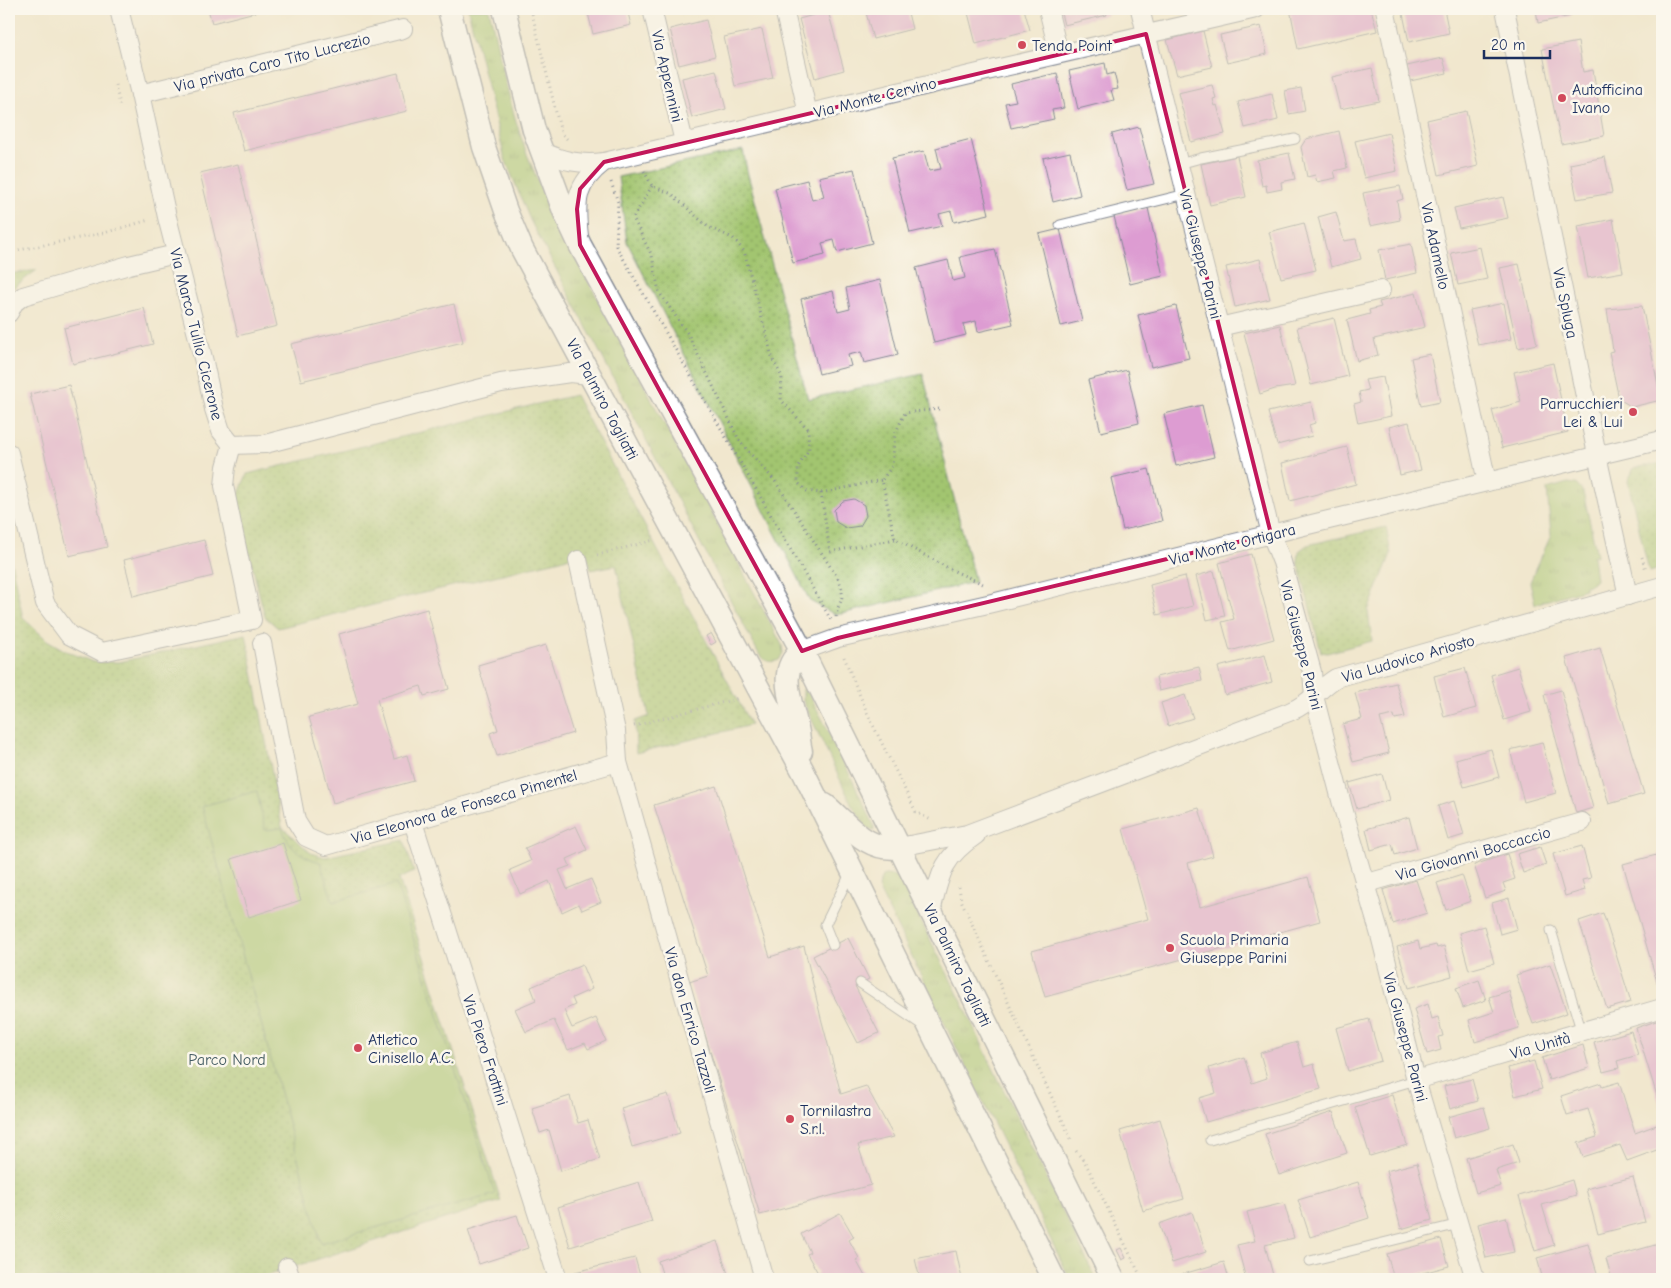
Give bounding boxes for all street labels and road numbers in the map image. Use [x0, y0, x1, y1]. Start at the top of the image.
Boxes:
street label: Via Appennini [648, 28, 686, 124]
street label: Via privata Caro Tito Lucrezio [172, 30, 372, 96]
street label: Via Monte Cervino [812, 74, 938, 122]
street label: Via Giuseppe Parini [1175, 188, 1225, 321]
street label: Via Adamello [1417, 201, 1453, 291]
street label: Via Marco Tullio Cicerone [166, 246, 226, 422]
street label: Via Spluga [1549, 266, 1581, 340]
street label: Via Palmiro Togliatti [563, 336, 642, 463]
street label: Via Monte Ortigara [1167, 521, 1297, 569]
street label: Via Giuseppe Parini [1276, 579, 1326, 712]
street label: Via Ludovico Ariosto [1340, 631, 1477, 687]
street label: Via Eleonora de Fonseca Pimentel [349, 766, 579, 848]
street label: Via Giovanni Boccaccio [1394, 823, 1553, 885]
street label: Via Palmiro Togliatti [920, 901, 995, 1030]
street label: Via don Enrico Tazzoli [661, 945, 720, 1095]
street label: Via Giuseppe Parini [1379, 971, 1431, 1104]
street label: Via Piero Frattini [459, 993, 511, 1108]
street label: Via Unità [1508, 1029, 1572, 1063]

